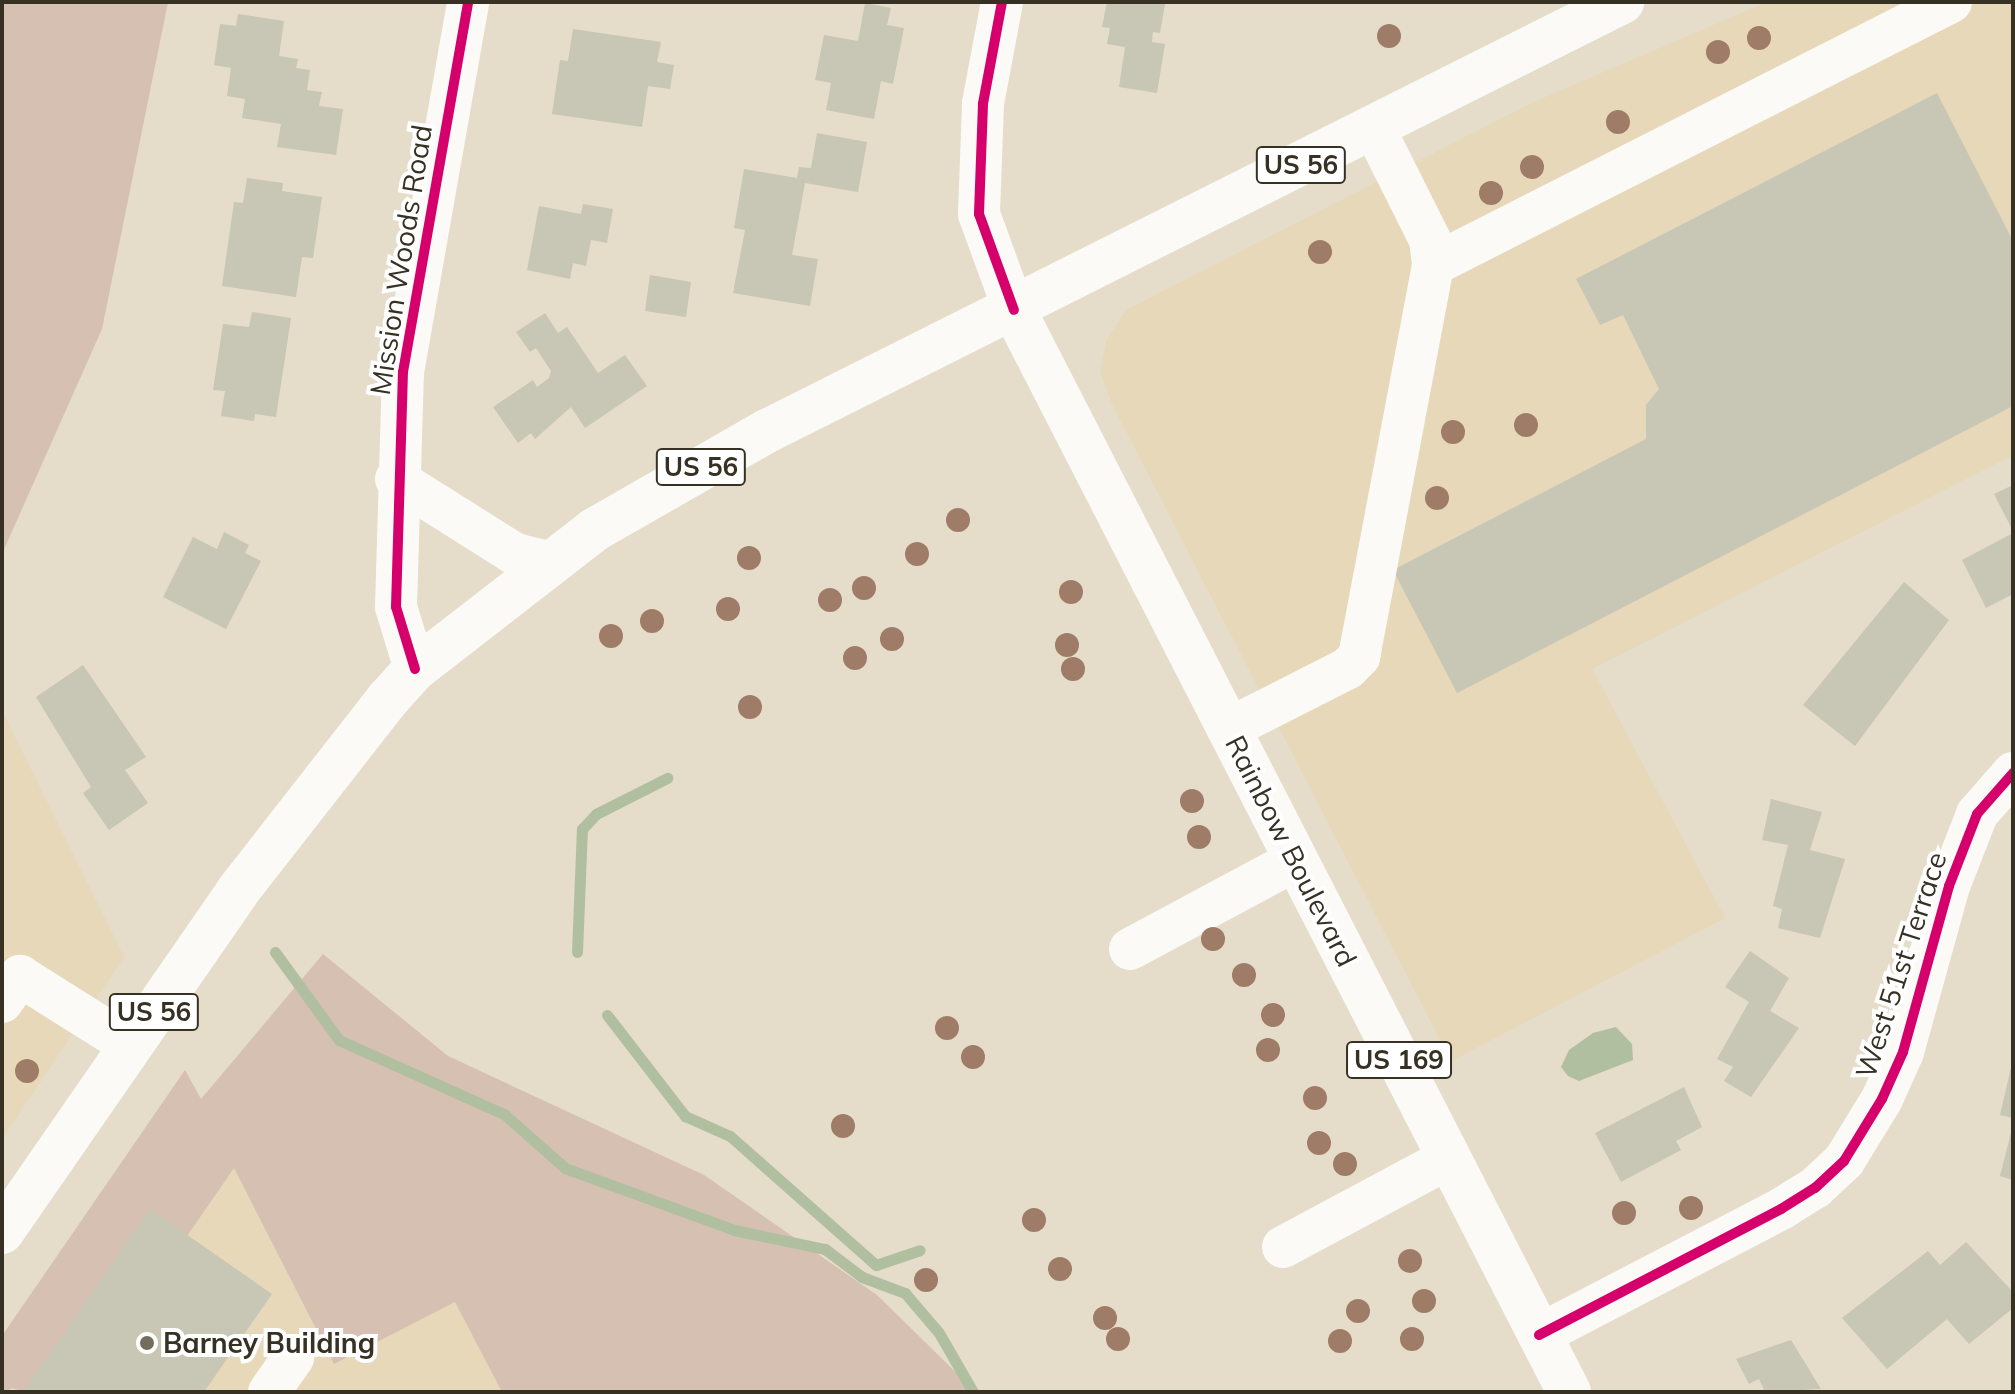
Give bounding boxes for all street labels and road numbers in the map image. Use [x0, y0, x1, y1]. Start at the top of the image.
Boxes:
street label: Mission Woods Road [363, 123, 439, 397]
road number: US 56 [1255, 143, 1347, 187]
road number: US 56 [655, 445, 747, 489]
street label: Rainbow Boulevard [1218, 730, 1364, 972]
street label: West 51st Terrace [1849, 848, 1953, 1082]
road number: US 56 [108, 990, 200, 1034]
road number: US 169 [1345, 1038, 1453, 1082]

